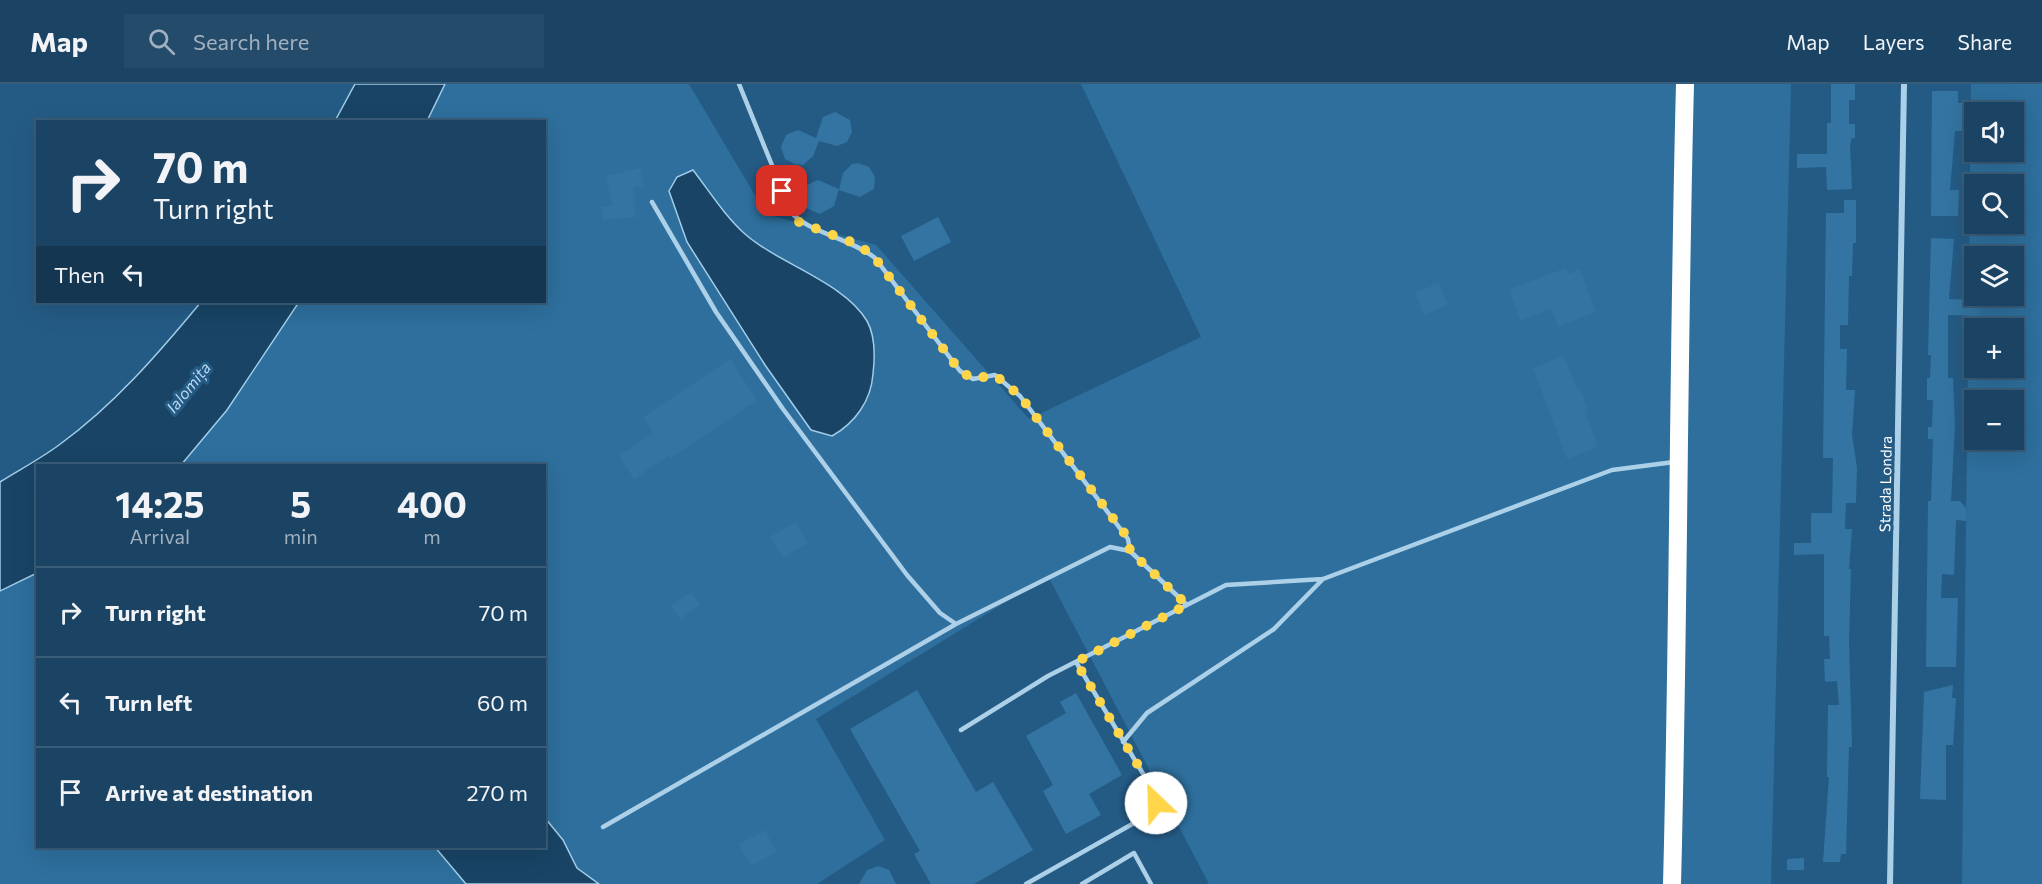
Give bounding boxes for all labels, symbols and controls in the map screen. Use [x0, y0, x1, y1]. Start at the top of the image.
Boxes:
search box [124, 14, 544, 68]
text: Map [30, 24, 88, 58]
icon: search [145, 25, 178, 58]
text: Search here [193, 28, 309, 55]
text: Map [1786, 29, 1830, 54]
text: Layers [1863, 29, 1925, 54]
text: Share [1958, 29, 2012, 54]
map controls [1964, 102, 2024, 450]
button: sound [1964, 102, 2024, 162]
text: 70 m [153, 140, 248, 192]
icon: right [54, 144, 132, 222]
pin [756, 165, 807, 216]
icon: arrive [765, 174, 798, 207]
button: search [1964, 174, 2024, 234]
text: Turn right [153, 192, 273, 225]
button: layers [1964, 246, 2024, 306]
icon: left [117, 258, 150, 291]
text: Then [54, 261, 105, 288]
button: + [1964, 318, 2024, 378]
water label: Ialomița [162, 358, 216, 417]
button: − [1964, 390, 2024, 450]
street label: Strada Londra [1875, 436, 1895, 532]
text: 14:25 [115, 481, 205, 525]
text: 5 [290, 481, 311, 525]
text: 400 [397, 481, 467, 525]
text: Arrival [130, 524, 190, 548]
text: min [284, 524, 318, 548]
text: m [423, 524, 441, 548]
icon: right [54, 596, 87, 629]
text: Turn right [105, 599, 206, 626]
text: 70 m [479, 599, 528, 626]
icon: left [54, 686, 87, 719]
text: Turn left [105, 689, 192, 716]
text: 60 m [477, 689, 528, 716]
position arrow [1124, 771, 1188, 835]
icon: arrive [54, 776, 87, 809]
text: Arrive at destination [105, 779, 313, 806]
text: 270 m [467, 779, 528, 806]

